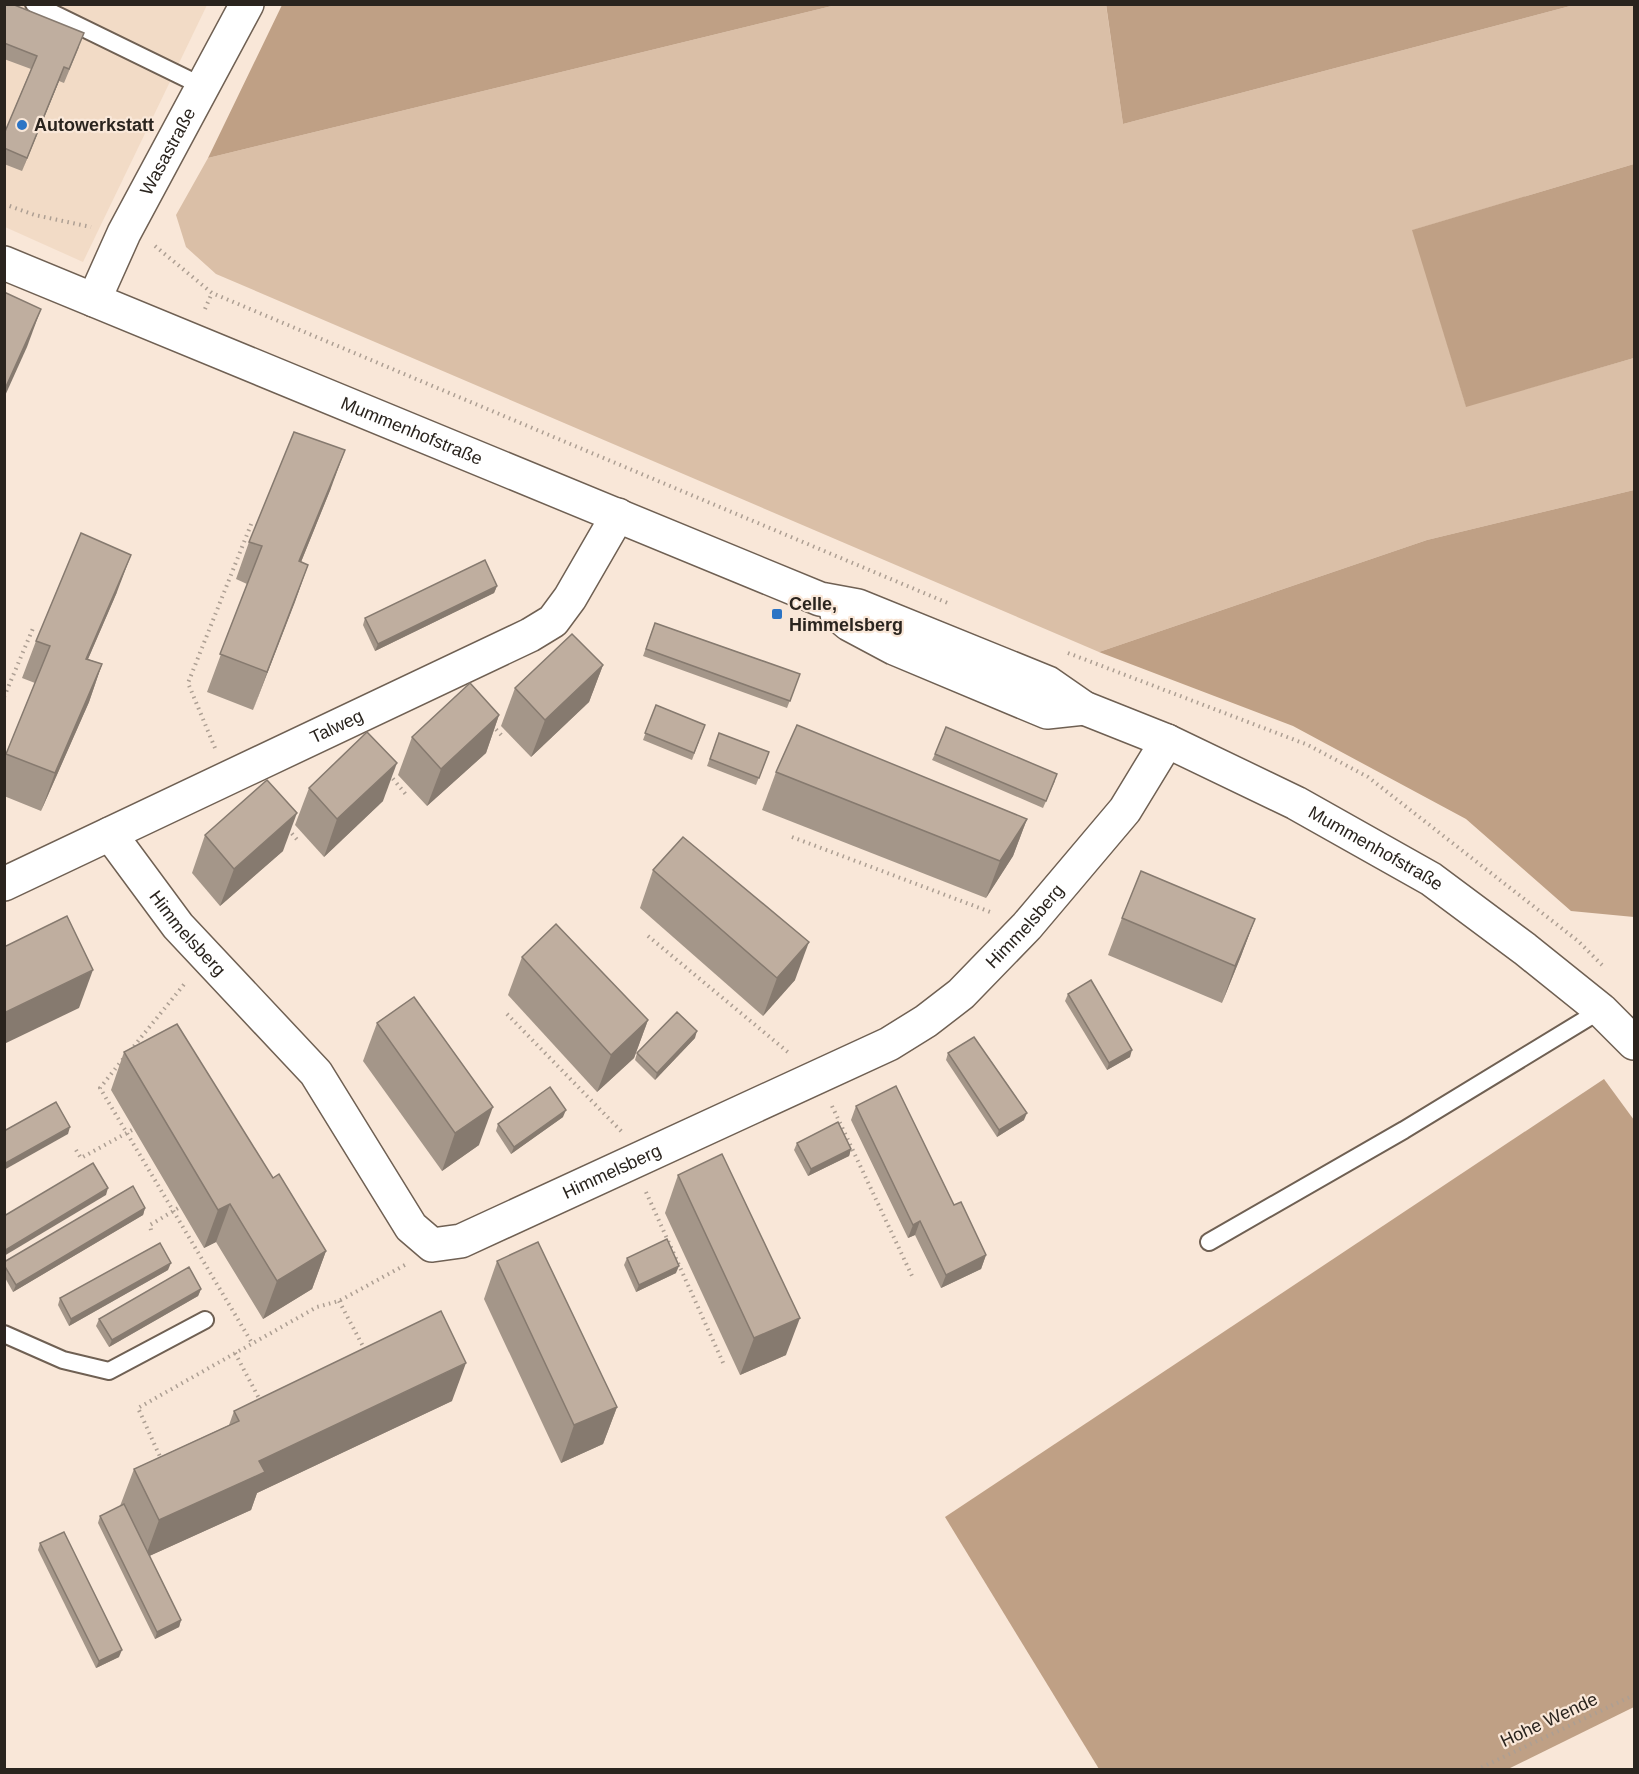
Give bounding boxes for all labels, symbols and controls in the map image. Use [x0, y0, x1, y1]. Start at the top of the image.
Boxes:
street label: Wasastraße [136, 104, 199, 199]
place label: Autowerkstatt [34, 115, 154, 135]
marker: Autowerkstatt [15, 118, 29, 132]
street label: Mummenhofstraße [338, 393, 485, 469]
place label: Celle, Himmelsberg [789, 594, 903, 635]
marker: Celle, Himmelsberg [770, 607, 784, 621]
street label: Talweg [307, 706, 366, 748]
street label: Mummenhofstraße [1305, 802, 1447, 894]
street label: Himmelsberg [982, 880, 1068, 972]
street label: Himmelsberg [145, 887, 230, 980]
street label: Himmelsberg [560, 1140, 664, 1203]
street label: Hohe Wende [1497, 1689, 1601, 1751]

